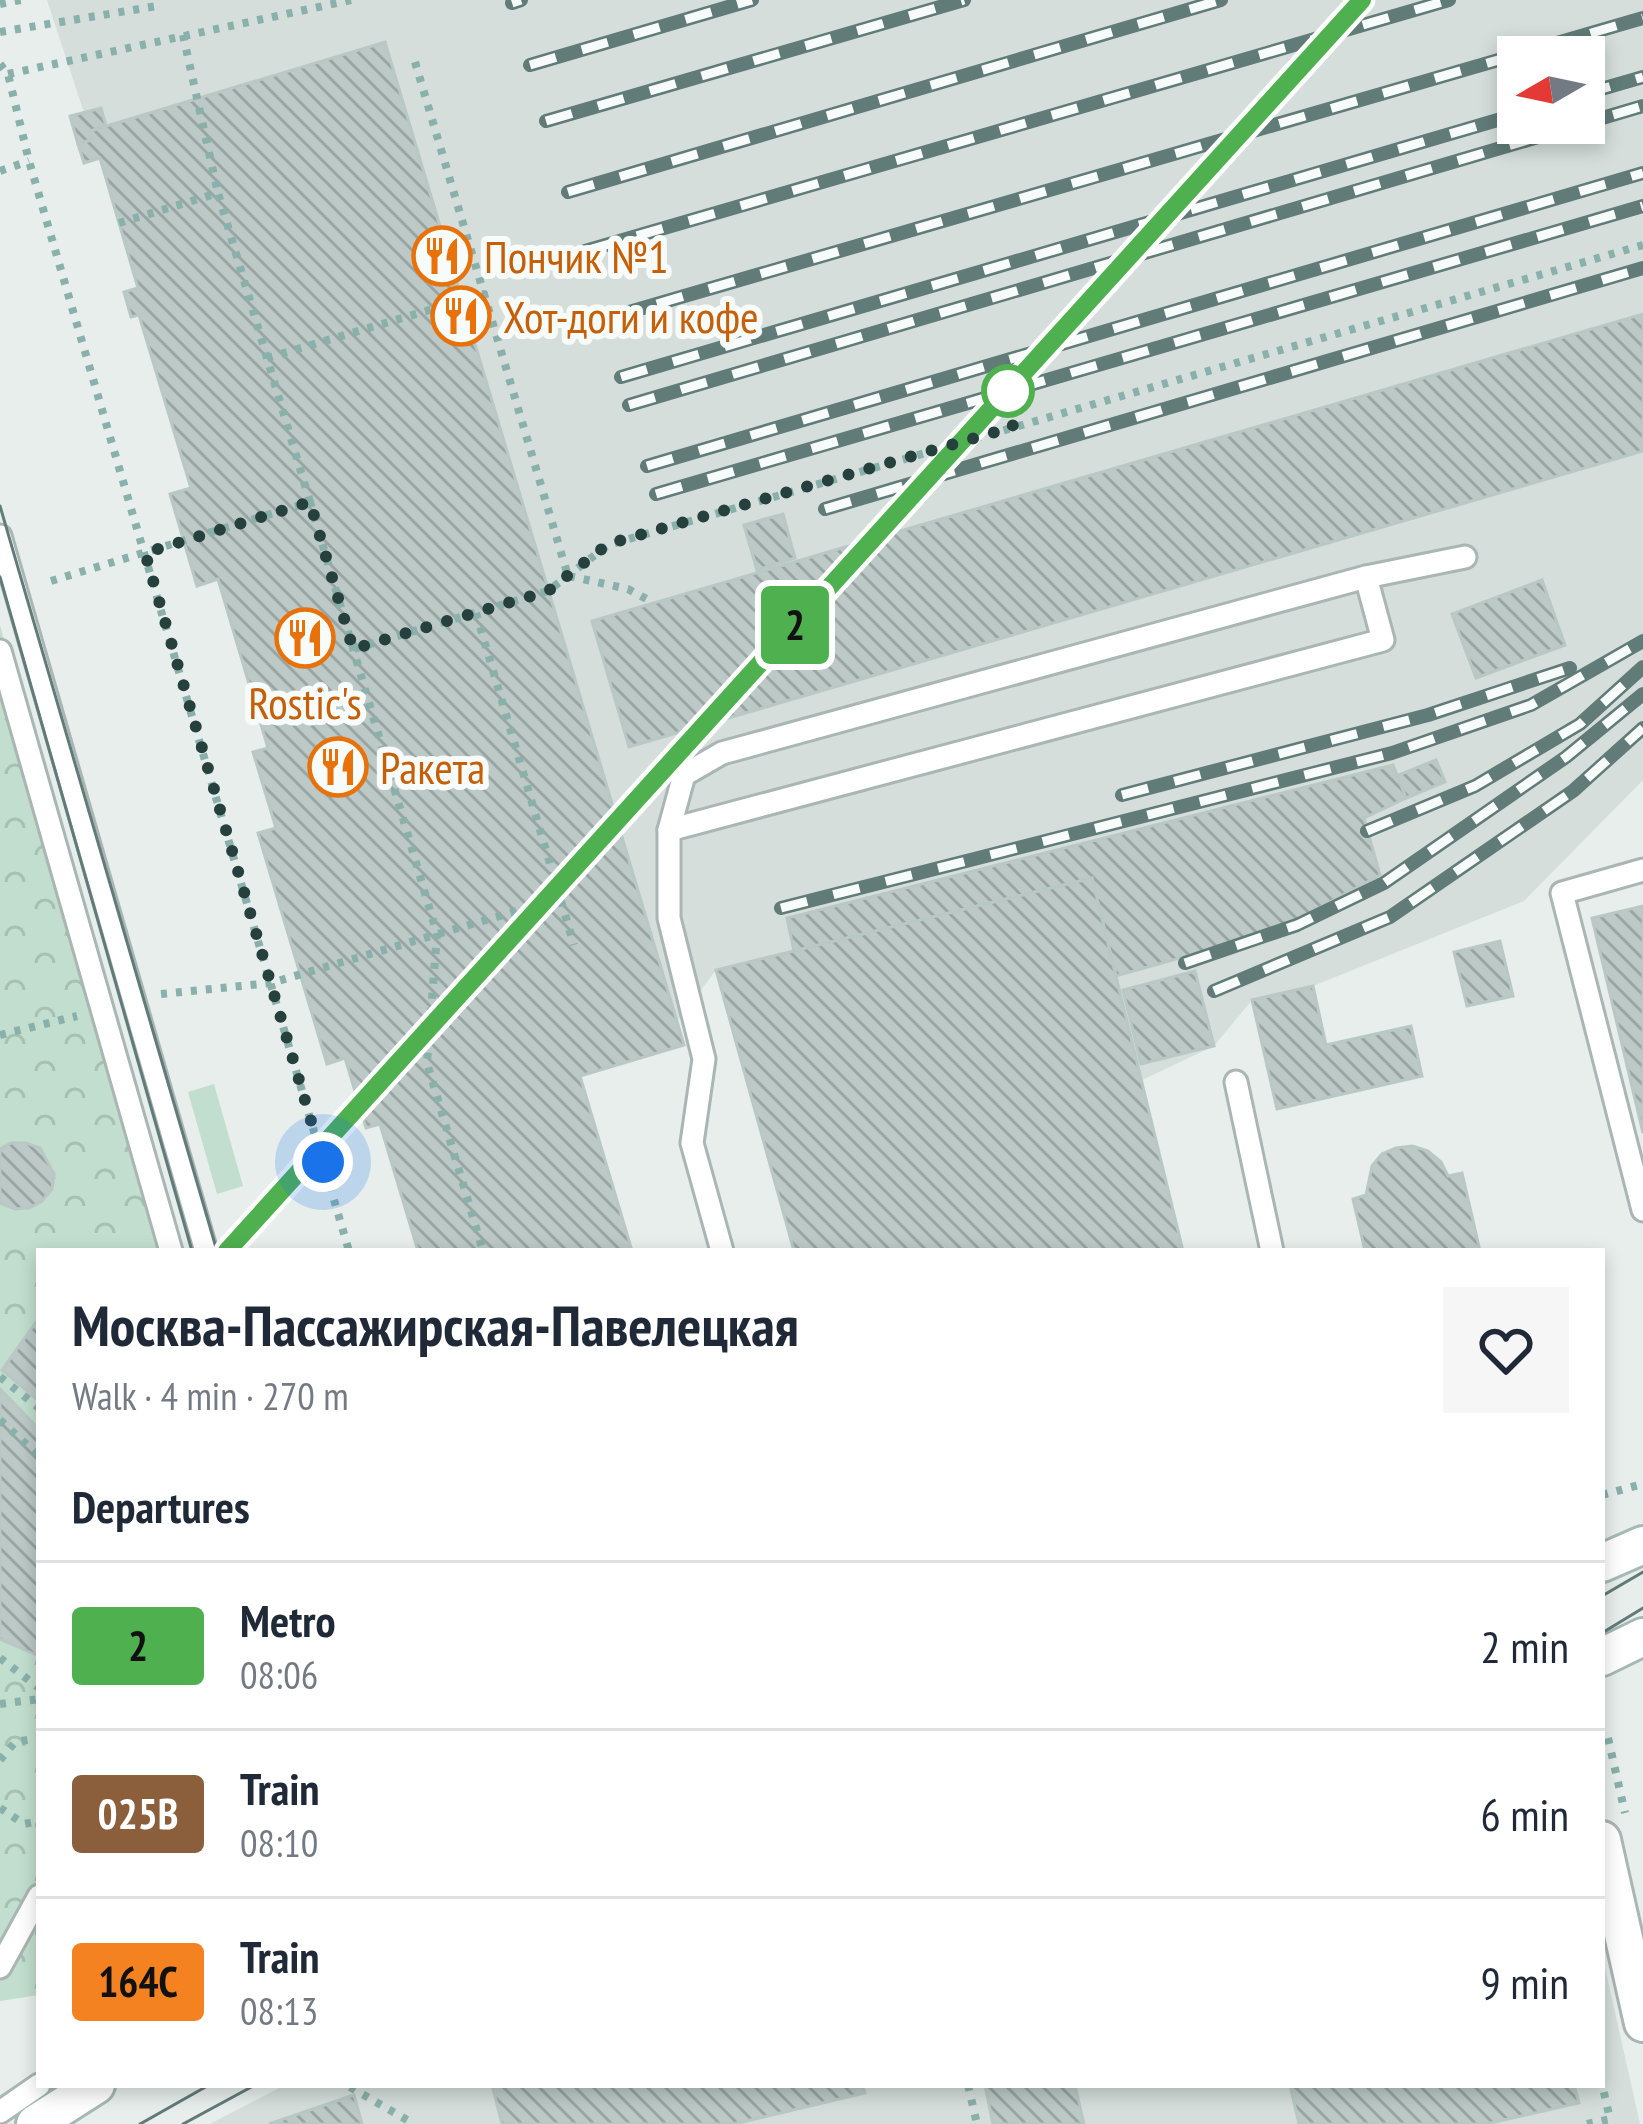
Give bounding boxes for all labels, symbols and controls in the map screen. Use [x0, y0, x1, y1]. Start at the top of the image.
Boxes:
north arrow [1497, 36, 1605, 144]
map controls [1497, 36, 1605, 144]
restaurant icon: Пончик №1 [411, 225, 473, 287]
place label: Пончик №1 [484, 227, 669, 285]
restaurant icon: Хот-доги и кофе [430, 285, 492, 347]
place label: Хот-доги и кофе [503, 287, 758, 345]
unlabelled marker [983, 366, 1033, 416]
line badge: 2 [756, 586, 834, 664]
text: 2 [785, 597, 805, 652]
restaurant icon: Rostic's [274, 607, 336, 669]
place label: Rostic's [248, 673, 362, 731]
restaurant icon: Ракета [307, 736, 369, 798]
place label: Ракета [380, 738, 485, 796]
your location [293, 1132, 353, 1192]
button: heart [1443, 1287, 1569, 1413]
text: Москва-Пассажирская-Павелецкая [72, 1288, 799, 1362]
text: Walk · 4 min · 270 m [72, 1370, 349, 1421]
text: Departures [72, 1477, 250, 1535]
text: Metro [240, 1591, 335, 1649]
text: 2 min [1480, 1617, 1569, 1675]
text: 2 [128, 1618, 148, 1673]
text: 08:06 [240, 1649, 318, 1700]
text: Train [240, 1759, 320, 1817]
text: 6 min [1480, 1785, 1569, 1843]
text: 025В [98, 1786, 178, 1841]
text: 08:10 [240, 1817, 318, 1868]
text: Train [240, 1927, 320, 1985]
text: 9 min [1480, 1953, 1569, 2011]
text: 164С [98, 1954, 178, 2009]
text: 08:13 [240, 1985, 318, 2036]

